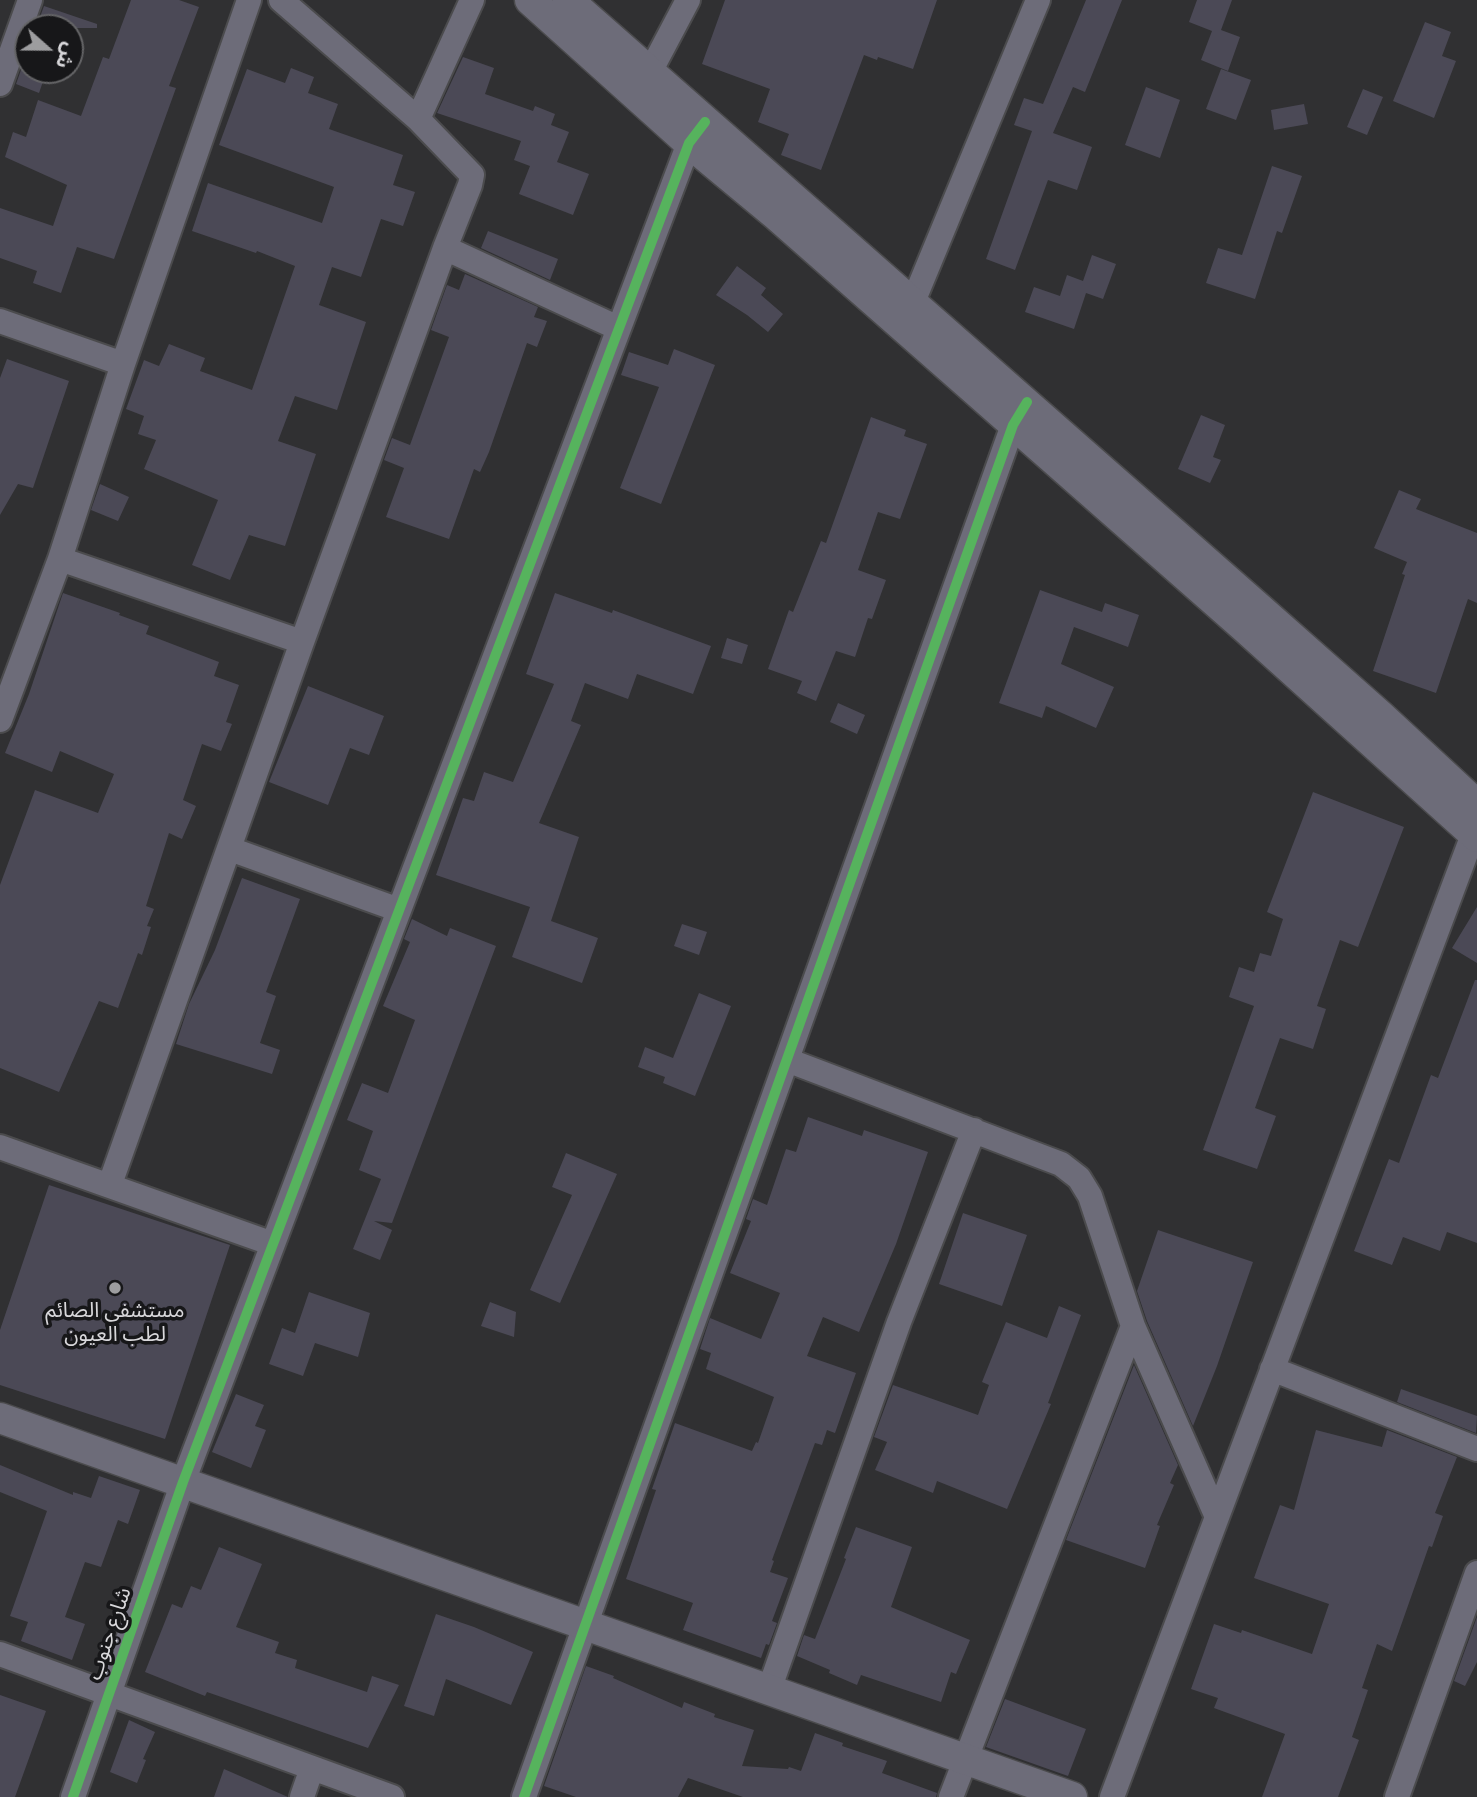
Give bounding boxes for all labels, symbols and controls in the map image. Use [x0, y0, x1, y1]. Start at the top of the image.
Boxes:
north arrow [14, 14, 84, 84]
text: ش [50, 39, 84, 73]
marker: مستشفي الصائم لطب العيون [107, 1280, 123, 1296]
place label: مستشفي الصائم لطب العيون [45, 1299, 185, 1349]
street label: شارع جنوب [82, 1584, 138, 1684]

